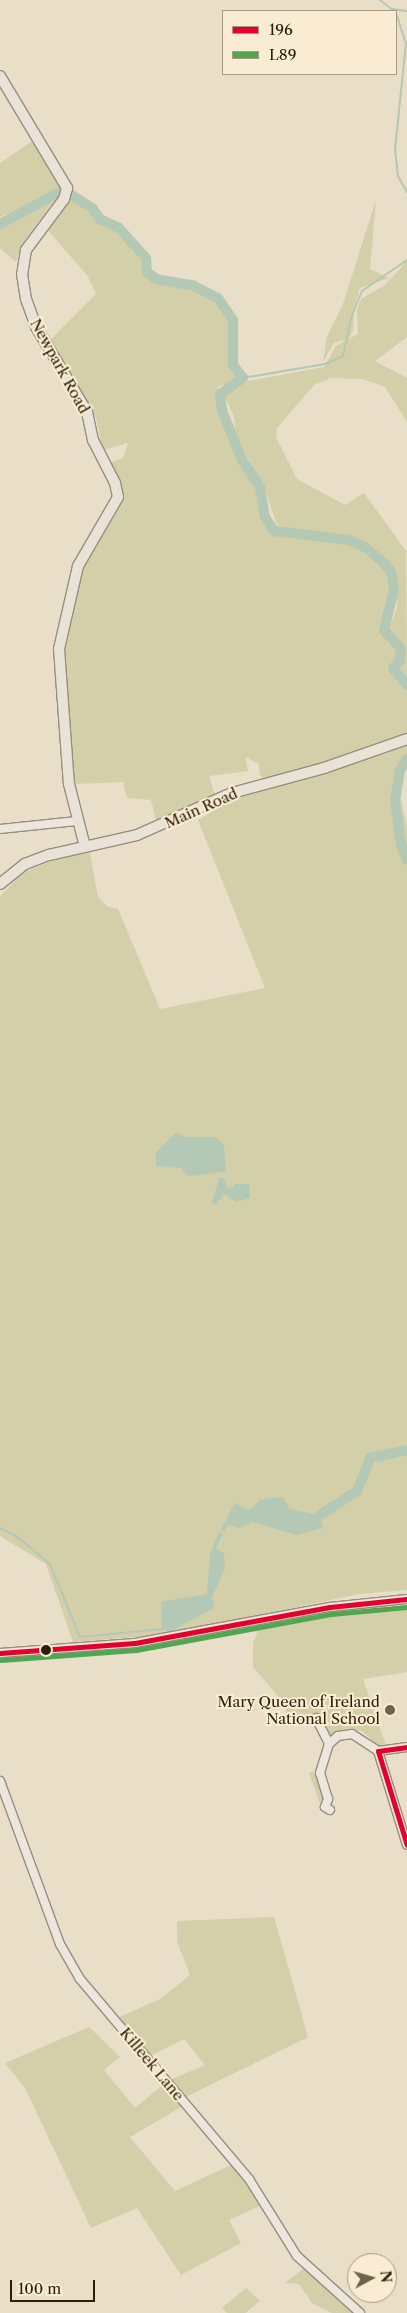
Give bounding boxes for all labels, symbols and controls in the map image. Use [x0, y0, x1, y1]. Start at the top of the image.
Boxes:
legend [222, 10, 397, 75]
text: 196 [269, 20, 293, 39]
text: L89 [269, 45, 297, 64]
street label: Newpark Road [26, 315, 94, 417]
street label: Main Road [162, 784, 240, 832]
unlabelled marker [41, 1645, 51, 1655]
place label: Mary Queen of Ireland National School [217, 1692, 380, 1727]
marker: Mary Queen of Ireland National School [384, 1704, 396, 1716]
street label: Killeek Lane [116, 2024, 188, 2104]
north arrow [347, 2253, 397, 2303]
scale bar [12, 2270, 98, 2302]
text: N [376, 2270, 396, 2284]
text: 100 m [18, 2279, 61, 2298]

